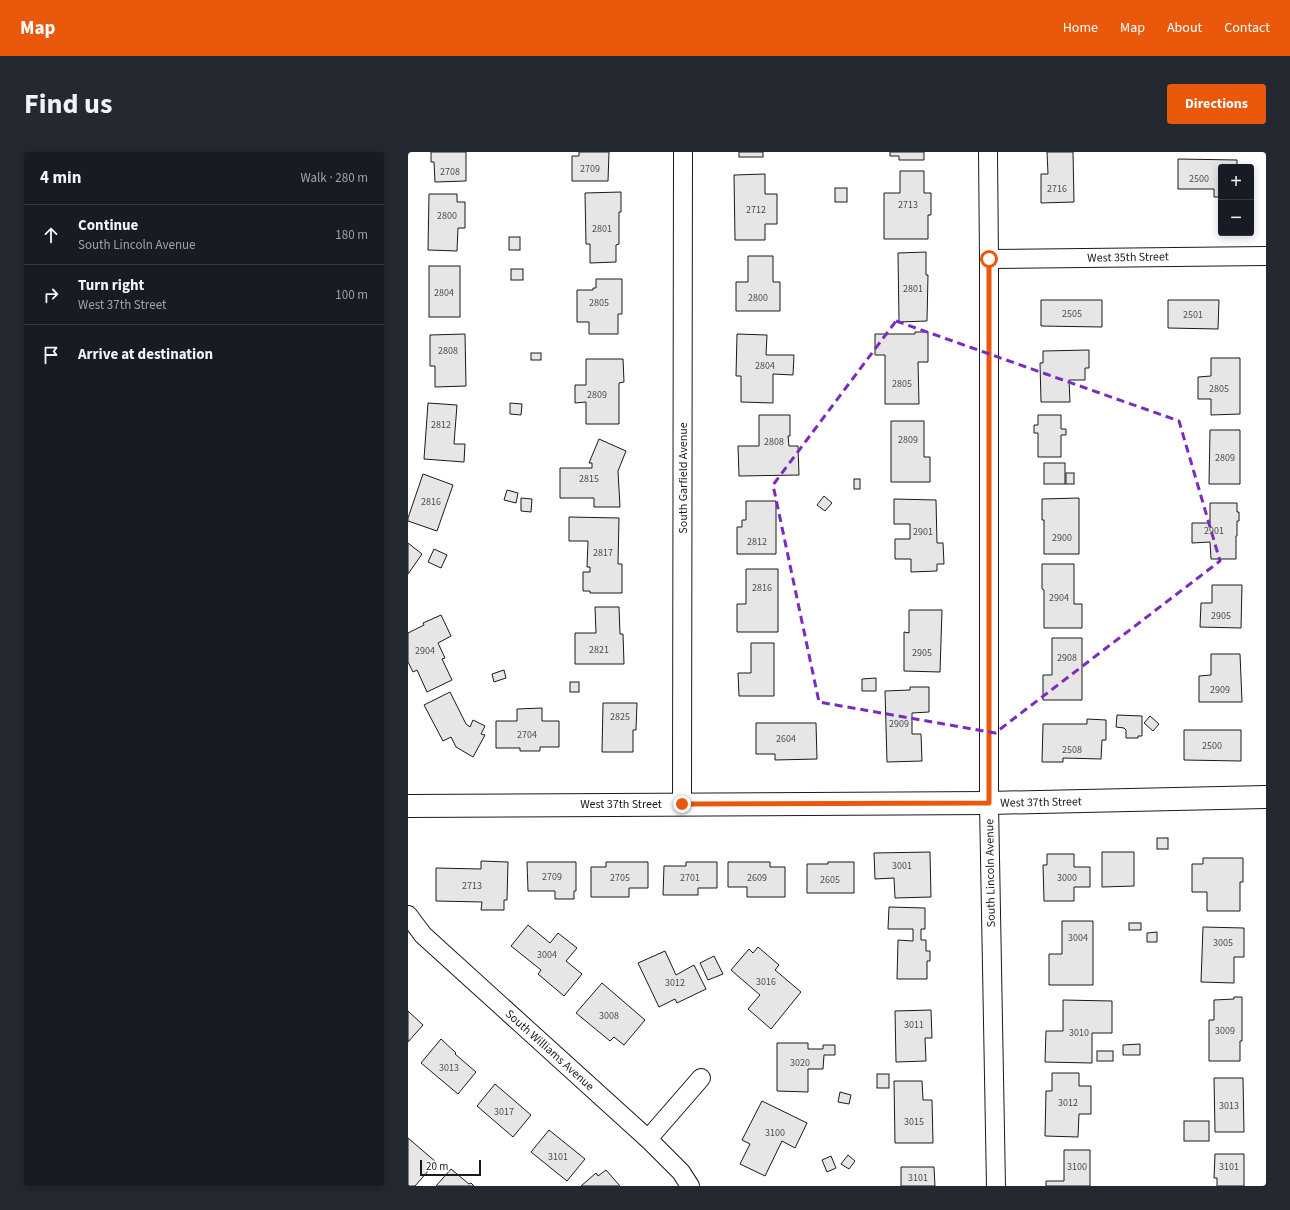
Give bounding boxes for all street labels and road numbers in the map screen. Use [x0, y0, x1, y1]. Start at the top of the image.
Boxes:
street label: West 35th Street [1087, 248, 1169, 267]
street label: South Garfield Avenue [675, 422, 692, 534]
street label: West 37th Street [1000, 793, 1082, 812]
street label: West 37th Street [580, 796, 662, 813]
street label: South Lincoln Avenue [981, 819, 1000, 927]
street label: South Williams Avenue [502, 1006, 598, 1095]

